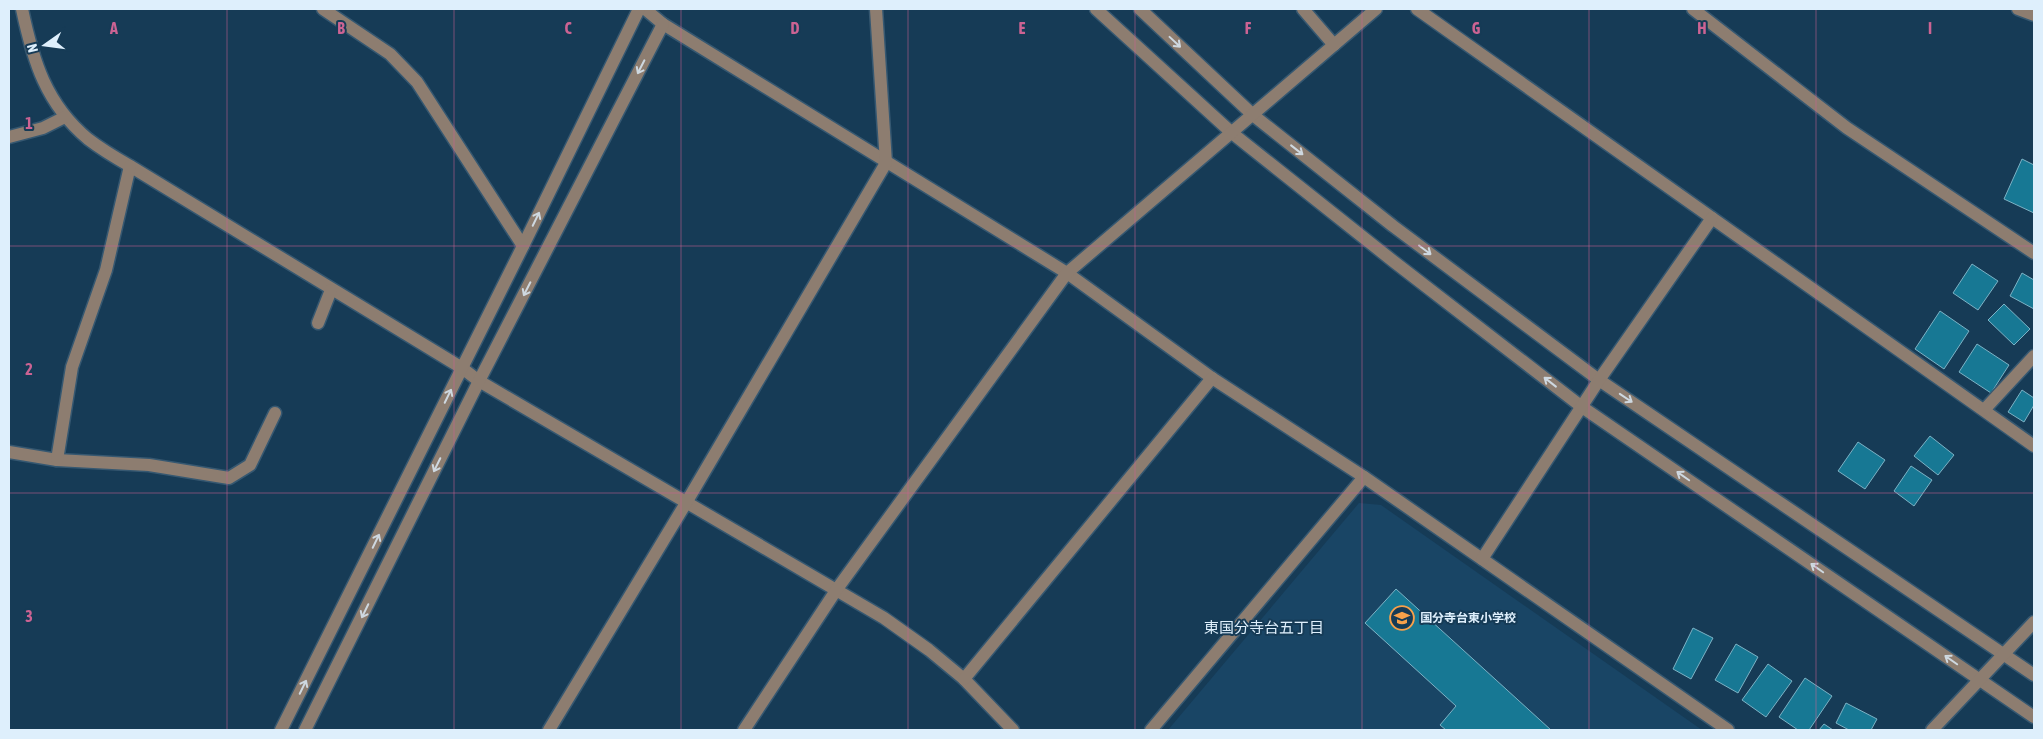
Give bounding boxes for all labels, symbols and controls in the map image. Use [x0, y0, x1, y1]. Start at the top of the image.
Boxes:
text: A [109, 19, 118, 37]
text: B [337, 19, 345, 37]
text: C [564, 19, 572, 37]
text: D [791, 19, 800, 37]
text: E [1019, 19, 1026, 37]
text: F [1245, 19, 1252, 37]
text: G [1472, 19, 1481, 37]
text: H [1697, 19, 1707, 37]
text: I [1928, 19, 1932, 37]
north arrow [20, 20, 70, 70]
one-way arrow [1169, 36, 1182, 48]
text: N [24, 42, 41, 54]
one-way arrow [636, 59, 645, 74]
text: 1 [25, 114, 33, 132]
one-way arrow [1290, 144, 1303, 155]
one-way arrow [532, 212, 542, 227]
one-way arrow [1418, 245, 1432, 255]
one-way arrow [522, 281, 531, 296]
text: 2 [25, 360, 33, 378]
one-way arrow [1544, 377, 1557, 388]
one-way arrow [444, 389, 453, 404]
one-way arrow [1619, 393, 1633, 403]
one-way arrow [432, 458, 442, 473]
one-way arrow [1676, 471, 1690, 481]
one-way arrow [371, 534, 381, 549]
one-way arrow [1810, 563, 1824, 573]
one-way arrow [360, 603, 369, 618]
school or university icon: 国分寺台東小学校 [1389, 605, 1415, 631]
text: 3 [25, 607, 33, 625]
place label: 国分寺台東小学校 [1420, 611, 1516, 625]
district label: 東国分寺台五丁目 [1204, 619, 1324, 636]
one-way arrow [1944, 655, 1958, 665]
one-way arrow [298, 679, 308, 694]

